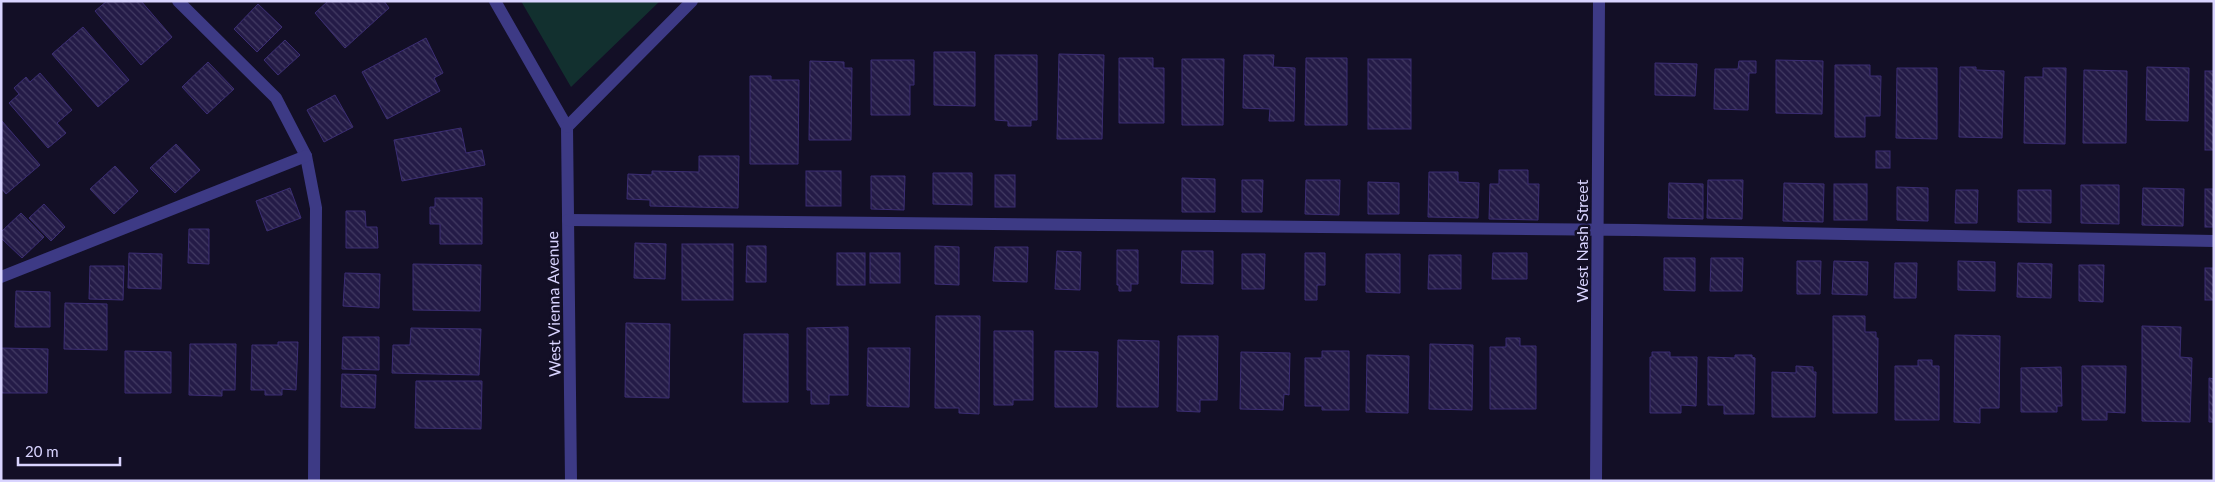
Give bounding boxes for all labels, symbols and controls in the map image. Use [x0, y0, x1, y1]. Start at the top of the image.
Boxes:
street label: West Nash Street [1572, 179, 1591, 302]
street label: West Vienna Avenue [542, 231, 564, 377]
scale bar [18, 434, 120, 466]
text: 20 m [25, 442, 59, 460]

